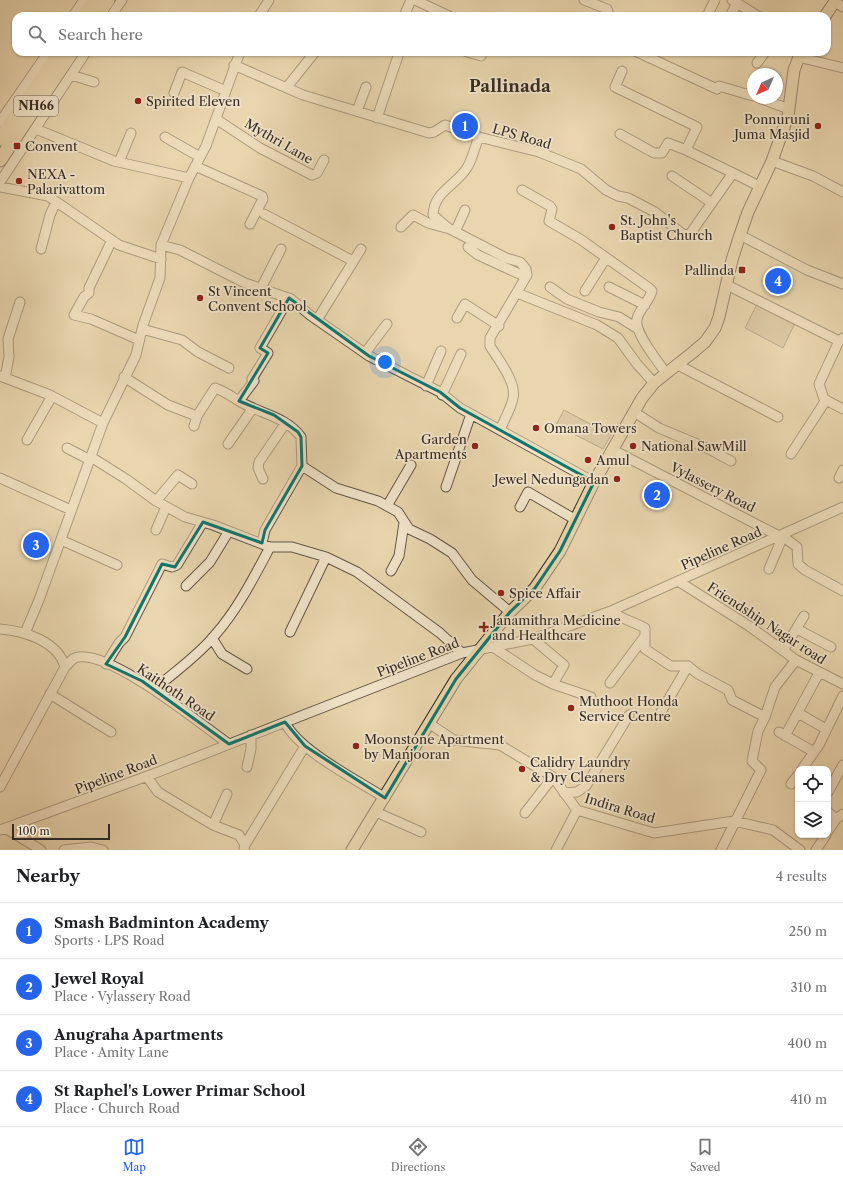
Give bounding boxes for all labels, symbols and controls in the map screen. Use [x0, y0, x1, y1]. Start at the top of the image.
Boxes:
search box [12, 12, 831, 56]
icon: search [26, 23, 48, 45]
text: Search here [58, 25, 143, 44]
north arrow [747, 68, 783, 104]
district label: Pallinada [469, 76, 551, 96]
place label: Spirited Eleven [146, 93, 240, 109]
road number: NH66 [14, 96, 58, 116]
marker: Spirited Eleven [133, 96, 143, 106]
pin: 1 [452, 111, 478, 141]
place label: Ponnuruni Juma Masjid [732, 111, 810, 142]
street label: Mythri Lane [242, 115, 316, 167]
street label: LPS Road [491, 120, 553, 152]
marker: Ponnuruni Juma Masjid [813, 121, 823, 131]
place label: Convent [25, 138, 78, 154]
marker: Convent [12, 141, 22, 151]
place label: NEXA - Palarivattom [27, 166, 105, 197]
marker: NEXA - Palarivattom [14, 176, 24, 186]
place label: St. John's Baptist Church [620, 212, 713, 243]
marker: St. John's Baptist Church [607, 222, 617, 232]
place label: Pallinda [684, 262, 734, 278]
marker: Pallinda [737, 265, 747, 275]
pin: 4 [765, 266, 791, 296]
place label: St Vincent Convent School [208, 283, 307, 314]
marker: St Vincent Convent School [195, 293, 205, 303]
your location [375, 352, 395, 372]
place label: Omana Towers [544, 420, 637, 436]
marker: Omana Towers [531, 423, 541, 433]
place label: Garden Apartments [394, 431, 467, 462]
place label: National SawMill [641, 438, 747, 454]
marker: Garden Apartments [470, 441, 480, 451]
marker: National SawMill [628, 441, 638, 451]
place label: Amul [595, 452, 630, 468]
marker: Amul [583, 455, 593, 465]
street label: Vylassery Road [667, 458, 758, 515]
place label: Jewel Nedungadan [492, 471, 609, 487]
marker: Jewel Nedungadan [612, 474, 622, 484]
pin: 2 [644, 480, 670, 510]
street label: Pipeline Road [678, 523, 764, 573]
pin: 3 [23, 530, 49, 560]
street label: Friendship Nagar road [705, 579, 829, 667]
place label: Spice Affair [509, 585, 581, 601]
marker: Spice Affair [496, 588, 506, 598]
place label: Janamithra Medicine and Healthcare [490, 612, 621, 643]
marker: Janamithra Medicine and Healthcare [479, 622, 489, 632]
street label: Pipeline Road [375, 634, 461, 680]
street label: Kaithoth Road [134, 660, 218, 724]
place label: Muthoot Honda Service Centre [579, 693, 679, 724]
marker: Muthoot Honda Service Centre [566, 703, 576, 713]
place label: Moonstone Apartment by Manjooran [364, 731, 504, 762]
marker: Moonstone Apartment by Manjooran [351, 741, 361, 751]
street label: Pipeline Road [73, 751, 159, 797]
place label: Calidry Laundry & Dry Cleaners [530, 754, 631, 785]
marker: Calidry Laundry & Dry Cleaners [517, 764, 527, 774]
map controls [795, 766, 831, 838]
button: locate [795, 766, 831, 802]
street label: Indira Road [583, 790, 657, 826]
button: layers [795, 802, 831, 838]
scale bar [12, 822, 110, 841]
text: 100 m [18, 824, 50, 838]
text: Nearby [16, 866, 80, 886]
text: 4 results [776, 868, 827, 884]
text: Smash Badminton Academy [54, 913, 269, 932]
text: 1 [26, 923, 32, 939]
text: 250 m [789, 923, 827, 939]
text: Sports · LPS Road [54, 932, 165, 948]
text: Jewel Royal [54, 969, 144, 988]
text: 2 [25, 979, 33, 995]
text: 310 m [791, 979, 827, 995]
text: Place · Vylassery Road [54, 988, 191, 1004]
text: Anugraha Apartments [54, 1025, 223, 1044]
text: 3 [25, 1035, 33, 1051]
text: 400 m [787, 1035, 827, 1051]
text: Place · Amity Lane [54, 1044, 169, 1060]
text: St Raphel's Lower Primar School [54, 1081, 306, 1100]
text: 4 [25, 1091, 33, 1107]
text: 410 m [790, 1091, 827, 1107]
text: Place · Church Road [54, 1100, 180, 1116]
tab: Map [122, 1136, 146, 1174]
tab: Directions [391, 1136, 445, 1174]
tab: Saved [690, 1136, 721, 1174]

